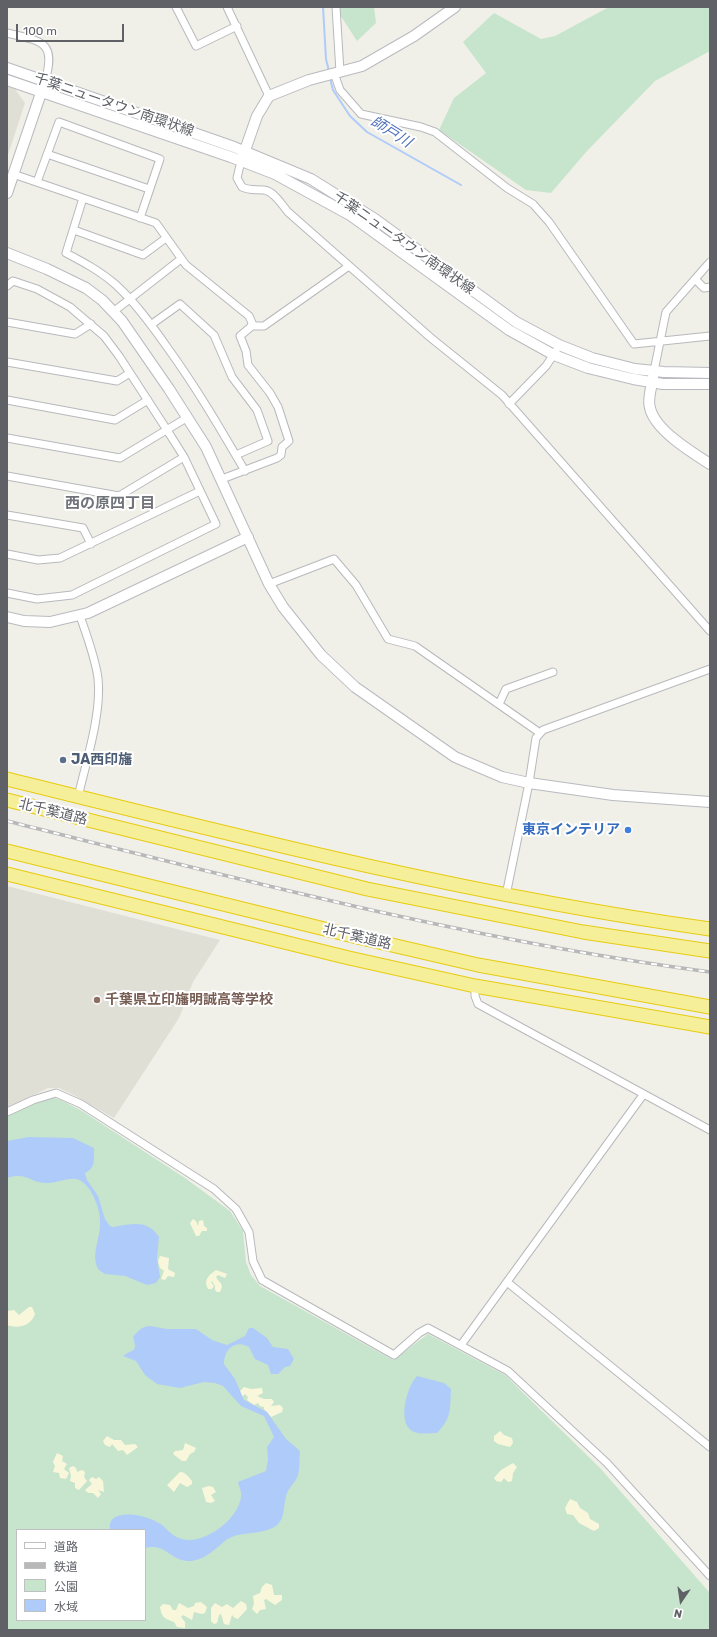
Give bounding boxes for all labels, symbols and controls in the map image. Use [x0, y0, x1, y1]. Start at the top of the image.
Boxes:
scale bar [18, 16, 126, 42]
text: 100 m [23, 24, 57, 38]
street label: 千葉ニュータウン南環状線 [32, 70, 196, 140]
water label: 師戸川 [367, 112, 415, 152]
street label: 千葉ニュータウン南環状線 [330, 188, 478, 298]
district label: 西の原四丁目 [65, 495, 155, 513]
place label: JA西印旛 [71, 752, 132, 768]
marker: JA西印旛 [58, 755, 68, 765]
street label: 北千葉道路 [17, 795, 89, 829]
place label: 東京インテリア [522, 822, 620, 838]
marker: 東京インテリア [623, 825, 633, 835]
street label: 北千葉道路 [321, 921, 393, 953]
place label: 千葉県立印旛明誠高等学校 [105, 992, 273, 1008]
marker: 千葉県立印旛明誠高等学校 [92, 995, 102, 1005]
legend [16, 1529, 146, 1621]
text: 道路 [54, 1540, 78, 1554]
text: 鉄道 [54, 1560, 78, 1574]
text: 公園 [54, 1580, 78, 1594]
north arrow [661, 1581, 701, 1621]
text: 水域 [54, 1600, 78, 1614]
text: N [673, 1606, 684, 1620]

